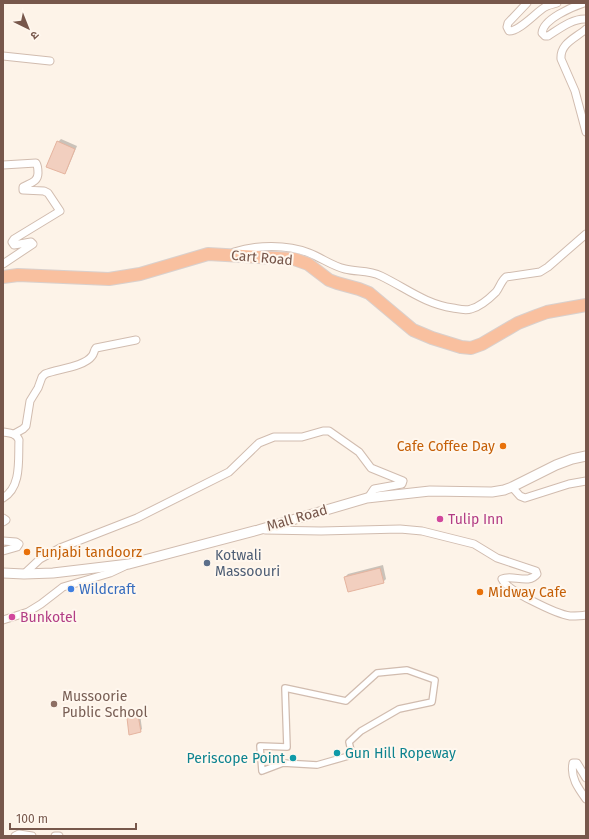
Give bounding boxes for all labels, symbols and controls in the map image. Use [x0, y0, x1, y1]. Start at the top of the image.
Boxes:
north arrow [8, 8, 48, 48]
text: उ [27, 28, 41, 42]
street label: Cart Road [230, 247, 294, 269]
place label: Cafe Coffee Day [397, 438, 495, 455]
marker: Cafe Coffee Day [498, 441, 508, 451]
street label: Mall Road [265, 501, 329, 535]
place label: Tulip Inn [448, 511, 503, 528]
marker: Tulip Inn [435, 514, 445, 524]
place label: Funjabi tandoorz [35, 544, 142, 561]
marker: Funjabi tandoorz [22, 547, 32, 557]
place label: Kotwali Massoouri [215, 547, 280, 580]
marker: Kotwali Massoouri [202, 558, 212, 568]
place label: Wildcraft [79, 581, 137, 598]
marker: Wildcraft [66, 584, 76, 594]
place label: Midway Cafe [488, 584, 567, 601]
marker: Midway Cafe [475, 587, 485, 597]
place label: Bunkotel [20, 609, 77, 626]
marker: Bunkotel [7, 612, 17, 622]
place label: Mussoorie Public School [62, 688, 148, 721]
marker: Mussoorie Public School [49, 699, 59, 709]
place label: Gun Hill Ropeway [345, 745, 456, 762]
marker: Gun Hill Ropeway [332, 748, 342, 758]
place label: Periscope Point [186, 750, 286, 767]
marker: Periscope Point [288, 753, 298, 763]
scale bar [10, 805, 136, 831]
text: 100 m [16, 812, 48, 826]

